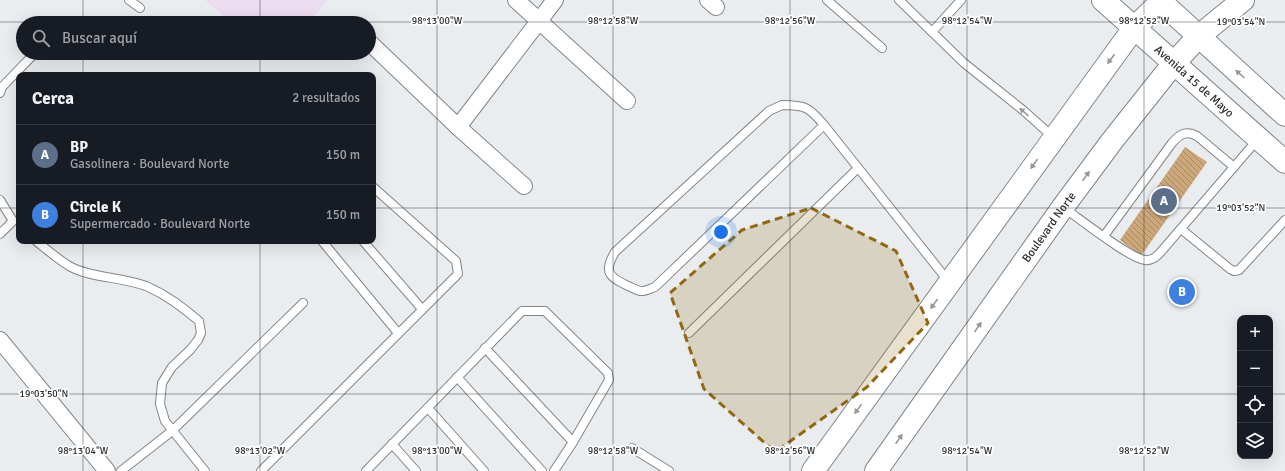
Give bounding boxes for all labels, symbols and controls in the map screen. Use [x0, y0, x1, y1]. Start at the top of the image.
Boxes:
text: 98°13'00"W [412, 15, 463, 27]
text: 98°12'58"W [588, 15, 639, 27]
text: 98°12'56"W [765, 15, 816, 27]
text: 98°12'54"W [942, 15, 993, 27]
text: 98°12'52"W [1119, 15, 1170, 27]
search box [16, 16, 376, 60]
text: 19°03'54"N [1217, 16, 1265, 28]
icon: search [30, 27, 52, 49]
text: Buscar aquí [62, 29, 137, 47]
street label: Avenida 15 de Mayo [1151, 42, 1237, 121]
one-way arrow [1107, 54, 1115, 64]
one-way arrow [1235, 69, 1245, 78]
text: Cerca [32, 88, 74, 109]
text: 2 resultados [292, 90, 360, 106]
one-way arrow [1019, 107, 1030, 116]
text: BP [70, 138, 88, 156]
text: A [41, 147, 49, 163]
text: 150 m [326, 147, 360, 163]
text: Gasolinera · Boulevard Norte [70, 156, 230, 172]
one-way arrow [1030, 159, 1038, 169]
one-way arrow [1082, 171, 1090, 181]
pin: A [1151, 186, 1177, 216]
street label: Boulevard Norte [1019, 189, 1080, 266]
text: Circle K [70, 198, 121, 216]
text: 19°03'52"N [1217, 202, 1265, 214]
text: B [41, 207, 49, 223]
text: 150 m [326, 207, 360, 223]
text: Supermercado · Boulevard Norte [70, 216, 250, 232]
your location [711, 222, 731, 242]
pin: B [1169, 277, 1195, 307]
one-way arrow [930, 298, 938, 309]
map controls [1237, 315, 1273, 459]
button: + [1237, 315, 1273, 351]
one-way arrow [974, 322, 982, 332]
button: − [1237, 351, 1273, 387]
button: locate [1237, 387, 1273, 423]
text: 19°03'50"N [20, 388, 68, 400]
one-way arrow [854, 404, 862, 414]
button: layers [1237, 423, 1273, 459]
one-way arrow [895, 434, 903, 444]
text: 98°13'04"W [58, 445, 109, 457]
text: 98°13'02"W [235, 445, 286, 457]
text: 98°13'00"W [412, 445, 463, 457]
text: 98°12'58"W [588, 445, 639, 457]
text: 98°12'56"W [765, 445, 816, 457]
text: 98°12'54"W [942, 445, 993, 457]
text: 98°12'52"W [1119, 445, 1170, 457]

